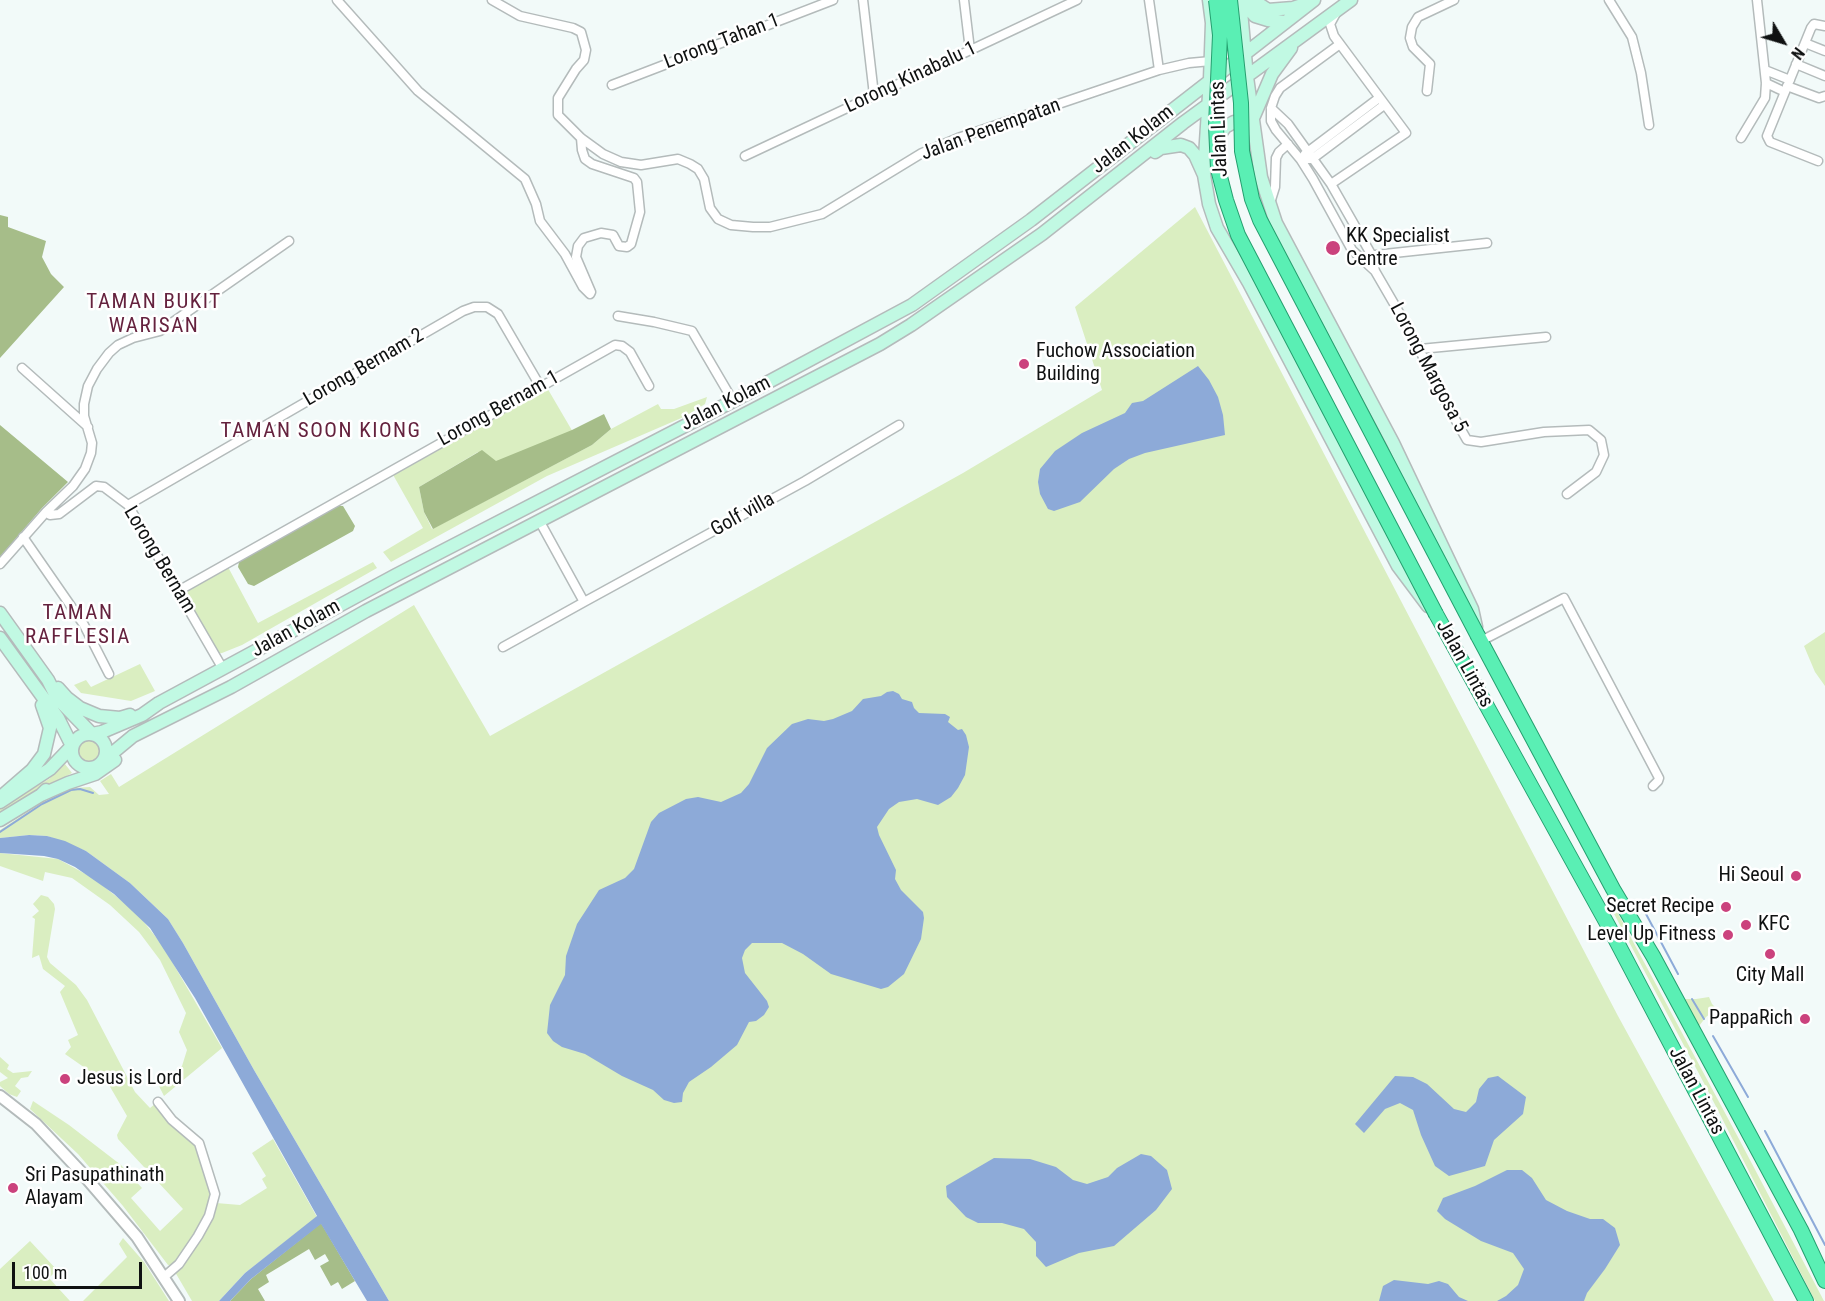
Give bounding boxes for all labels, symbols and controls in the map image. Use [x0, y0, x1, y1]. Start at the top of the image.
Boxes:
street label: Lorong Tahan 1 [661, 9, 783, 75]
north arrow [1753, 12, 1813, 72]
street label: Lorong Kinabalu 1 [841, 37, 981, 119]
text: N [1787, 44, 1808, 63]
street label: Jalan Lintas [1206, 81, 1234, 177]
street label: Jalan Penempatan [918, 94, 1064, 166]
street label: Jalan Kolam [1087, 100, 1179, 180]
place label: KK Specialist Centre [1346, 225, 1450, 272]
marker: KK Specialist Centre [1324, 239, 1342, 257]
district label: TAMAN BUKIT WARISAN [86, 290, 222, 340]
street label: Lorong Margosa 5 [1384, 299, 1472, 437]
street label: Lorong Bernam 2 [300, 324, 428, 412]
place label: Fuchow Association Building [1036, 340, 1195, 387]
marker: Fuchow Association Building [1017, 357, 1031, 371]
street label: Lorong Bernam 1 [434, 366, 564, 452]
street label: Jalan Kolam [677, 371, 775, 437]
district label: TAMAN SOON KIONG [221, 419, 421, 445]
street label: Golf villa [707, 488, 779, 542]
street label: Lorong Bernam [118, 502, 200, 618]
street label: Jalan Kolam [247, 595, 345, 663]
district label: TAMAN RAFFLESIA [25, 601, 131, 651]
street label: Jalan Lintas [1430, 616, 1498, 712]
place label: Hi Seoul [1718, 864, 1784, 888]
marker: Hi Seoul [1789, 869, 1803, 883]
place label: Secret Recipe [1606, 895, 1714, 919]
marker: Secret Recipe [1719, 900, 1733, 914]
place label: KFC [1758, 913, 1790, 937]
marker: KFC [1739, 918, 1753, 932]
place label: Level Up Fitness [1587, 923, 1716, 947]
marker: Level Up Fitness [1721, 928, 1735, 942]
marker: City Mall [1763, 947, 1777, 961]
place label: City Mall [1736, 964, 1804, 988]
place label: PappaRich [1709, 1007, 1793, 1031]
marker: PappaRich [1798, 1012, 1812, 1026]
street label: Jalan Lintas [1663, 1043, 1729, 1139]
place label: Jesus is Lord [77, 1067, 182, 1091]
marker: Jesus is Lord [58, 1072, 72, 1086]
place label: Sri Pasupathinath Alayam [25, 1164, 164, 1211]
marker: Sri Pasupathinath Alayam [6, 1181, 20, 1195]
scale bar [15, 1250, 146, 1288]
text: 100 m [23, 1262, 67, 1283]

